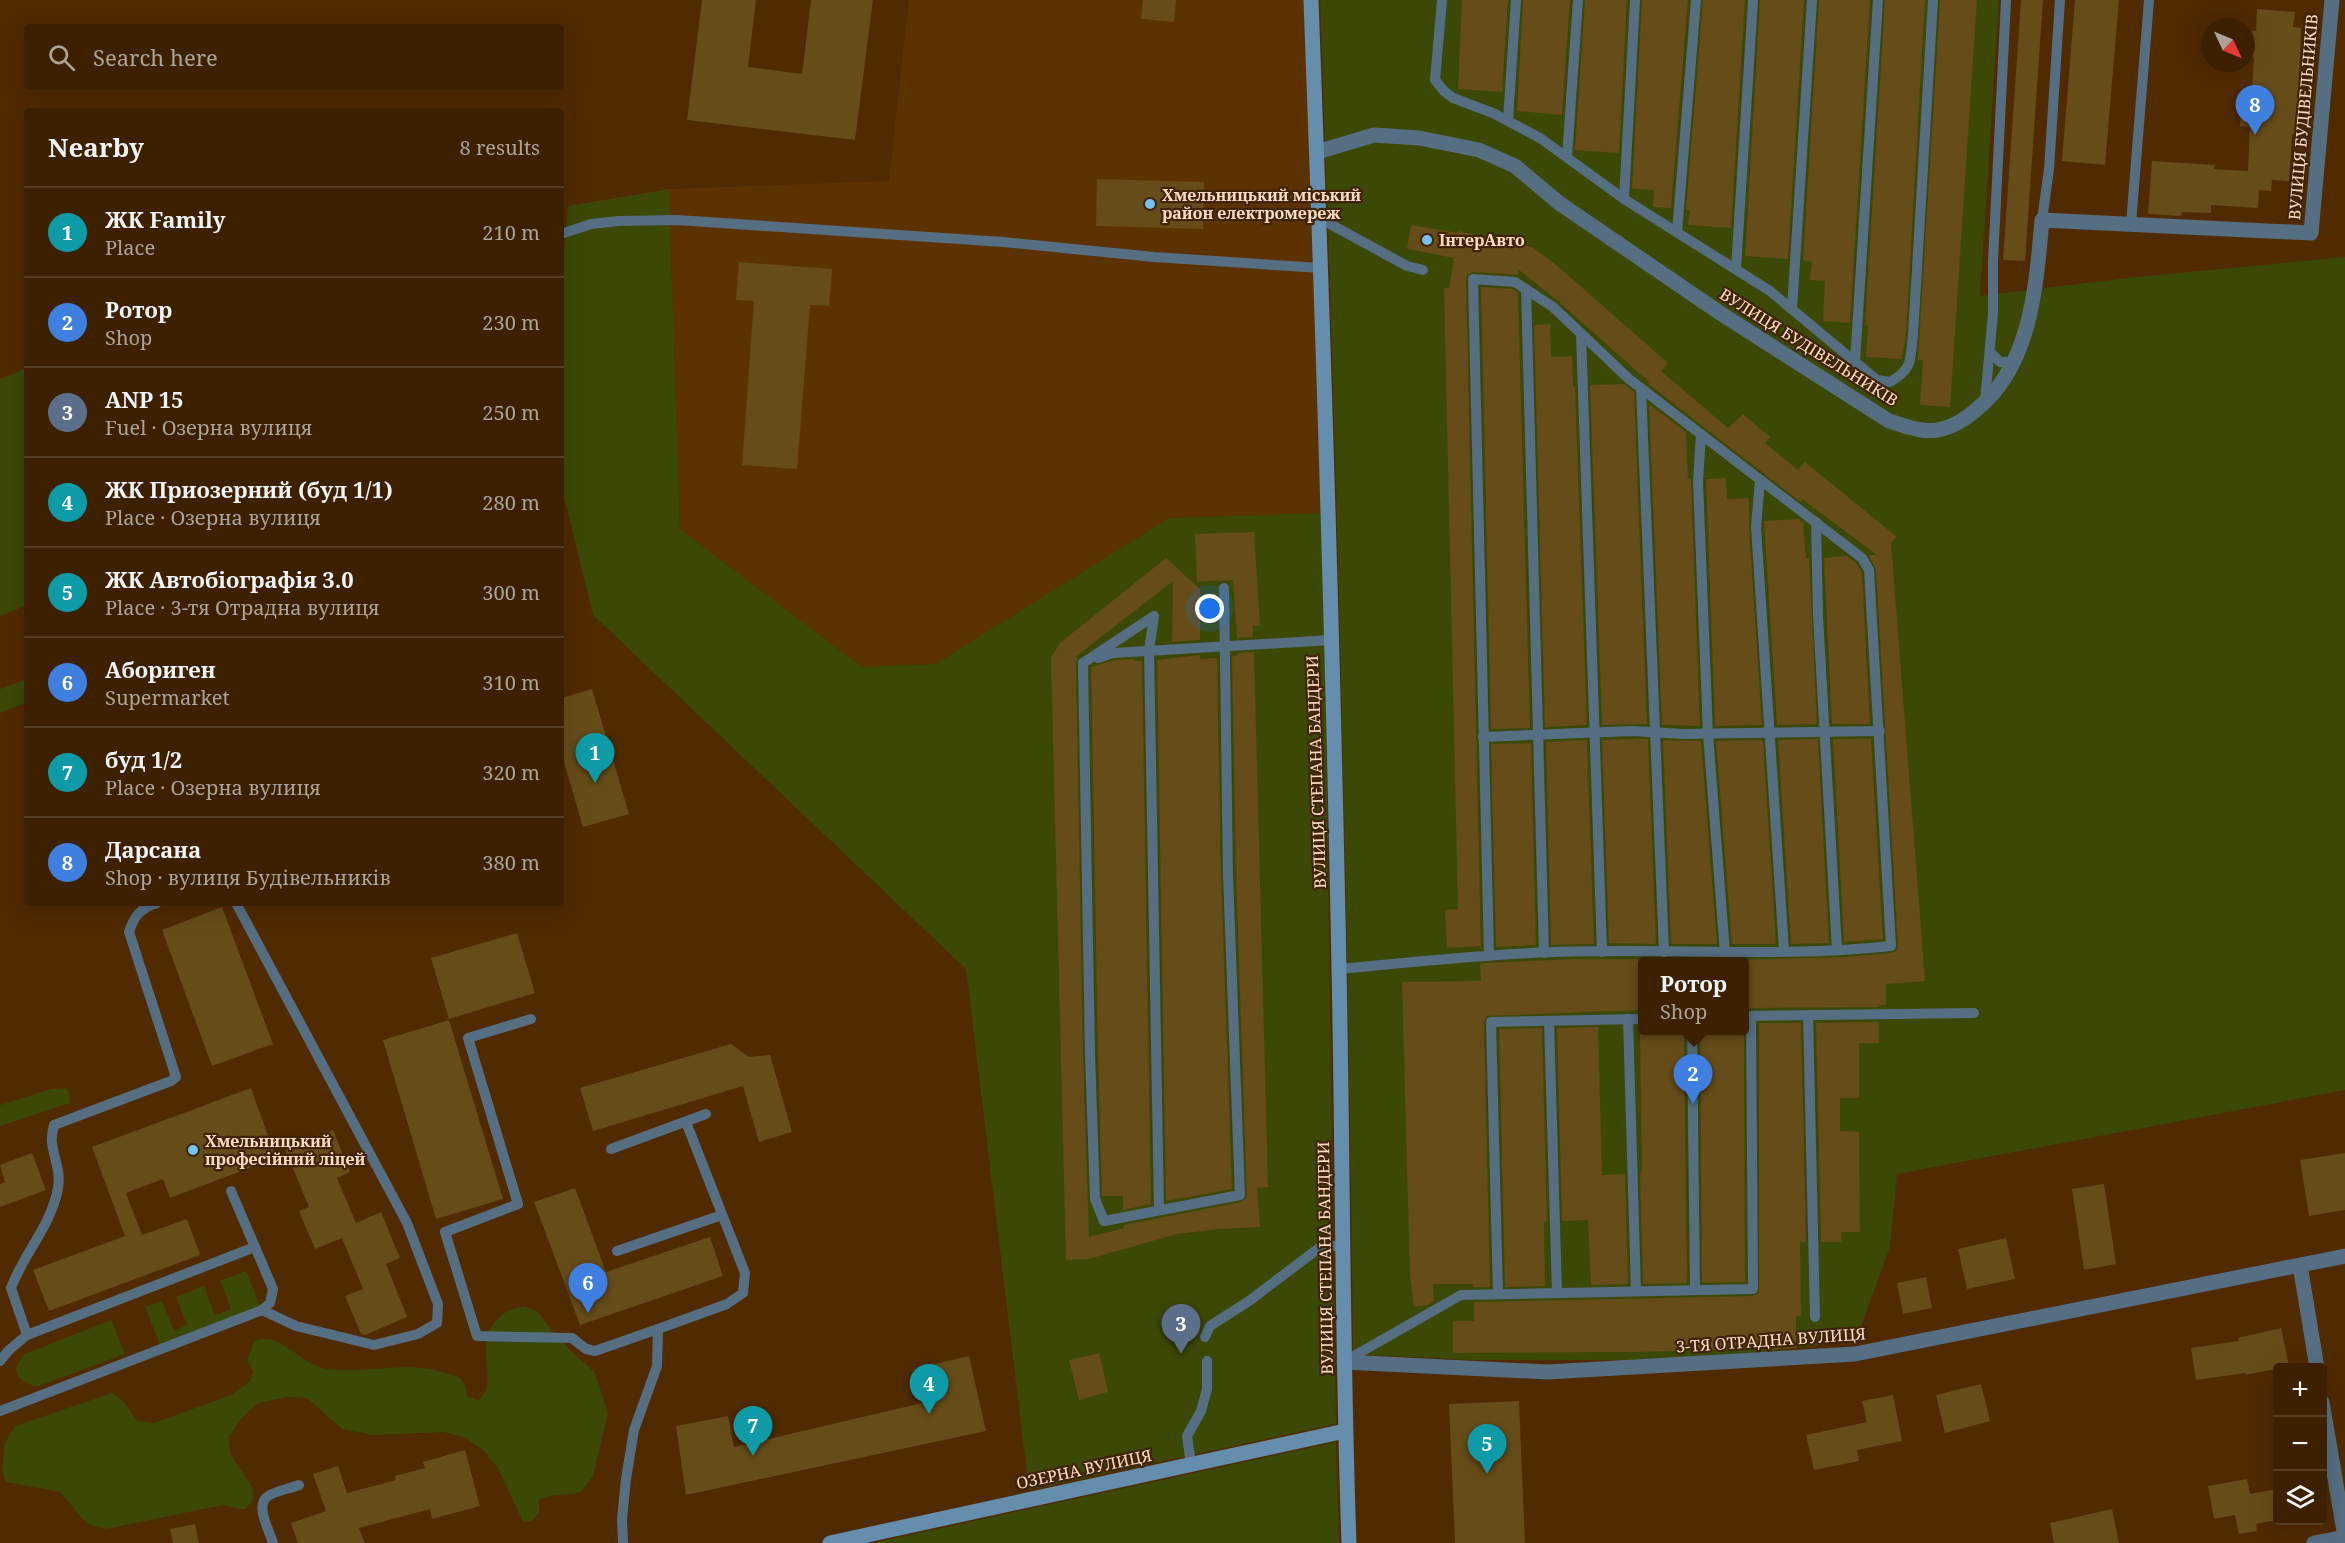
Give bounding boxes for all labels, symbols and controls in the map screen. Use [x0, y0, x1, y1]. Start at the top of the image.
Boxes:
street label: ВУЛИЦЯ БУДІВЕЛЬНИКІВ [2283, 13, 2323, 221]
north arrow [2201, 18, 2255, 72]
search box [24, 24, 564, 90]
icon: search [45, 41, 78, 74]
text: Search here [93, 42, 218, 72]
pin: 8 [2236, 86, 2274, 135]
text: Nearby [48, 129, 144, 165]
text: 8 results [460, 134, 540, 161]
place label: Хмельницький міський район електромереж [1162, 184, 1361, 224]
marker: Хмельницький міський район електромереж [1143, 197, 1157, 211]
text: ЖК Family [105, 204, 225, 234]
text: 1 [62, 219, 73, 246]
text: 210 m [482, 219, 540, 246]
place label: ІнтерАвто [1439, 229, 1525, 251]
marker: ІнтерАвто [1420, 233, 1434, 247]
text: Place [105, 234, 155, 261]
street label: ВУЛИЦЯ БУДІВЕЛЬНИКІВ [1716, 283, 1902, 411]
text: Ротор [105, 294, 172, 324]
text: 2 [62, 309, 73, 336]
text: 230 m [482, 309, 540, 336]
text: Shop [105, 324, 152, 351]
text: ANP 15 [105, 384, 184, 414]
text: 3 [62, 399, 73, 426]
text: 250 m [482, 399, 540, 426]
text: Fuel · Озерна вулиця [105, 414, 312, 441]
text: ЖК Приозерний (буд 1/1) [105, 474, 393, 504]
text: 4 [62, 489, 73, 516]
text: 280 m [482, 489, 540, 516]
text: Place · Озерна вулиця [105, 504, 321, 531]
text: ЖК Автобіографія 3.0 [105, 564, 354, 594]
text: 5 [62, 579, 73, 606]
text: 300 m [482, 579, 540, 606]
text: Place · 3-тя Отрадна вулиця [105, 594, 380, 621]
your location [1195, 594, 1224, 623]
text: Абориген [105, 654, 216, 684]
street label: ВУЛИЦЯ СТЕПАНА БАНДЕРИ [1301, 655, 1331, 889]
text: 6 [62, 669, 73, 696]
text: 310 m [482, 669, 540, 696]
text: Supermarket [105, 684, 230, 711]
pin: 1 [576, 734, 614, 783]
text: буд 1/2 [105, 744, 182, 774]
text: 7 [62, 759, 73, 786]
text: 320 m [482, 759, 540, 786]
text: Place · Озерна вулиця [105, 774, 321, 801]
text: Дарсана [105, 834, 201, 864]
text: 8 [62, 849, 73, 876]
text: 380 m [482, 849, 540, 876]
text: Shop · вулиця Будівельників [105, 864, 390, 891]
popup [1638, 957, 1749, 1035]
text: Ротор [1660, 968, 1727, 998]
text: Shop [1660, 998, 1707, 1025]
pin: 2 [1674, 1054, 1712, 1104]
place label: Хмельницький професійний ліцей [205, 1130, 366, 1170]
street label: ВУЛИЦЯ СТЕПАНА БАНДЕРИ [1312, 1141, 1338, 1375]
marker: Хмельницький професійний ліцей [186, 1143, 200, 1157]
pin: 6 [568, 1264, 608, 1313]
pin: 3 [1162, 1304, 1200, 1354]
street label: 3-ТЯ ОТРАДНА ВУЛИЦЯ [1675, 1322, 1867, 1358]
map controls [2273, 1363, 2327, 1525]
button: + [2273, 1363, 2327, 1417]
pin: 4 [910, 1364, 948, 1414]
pin: 7 [734, 1406, 772, 1456]
button: − [2273, 1417, 2327, 1471]
pin: 5 [1468, 1424, 1506, 1474]
street label: ОЗЕРНА ВУЛИЦЯ [1014, 1444, 1154, 1494]
button: layers [2273, 1471, 2327, 1525]

